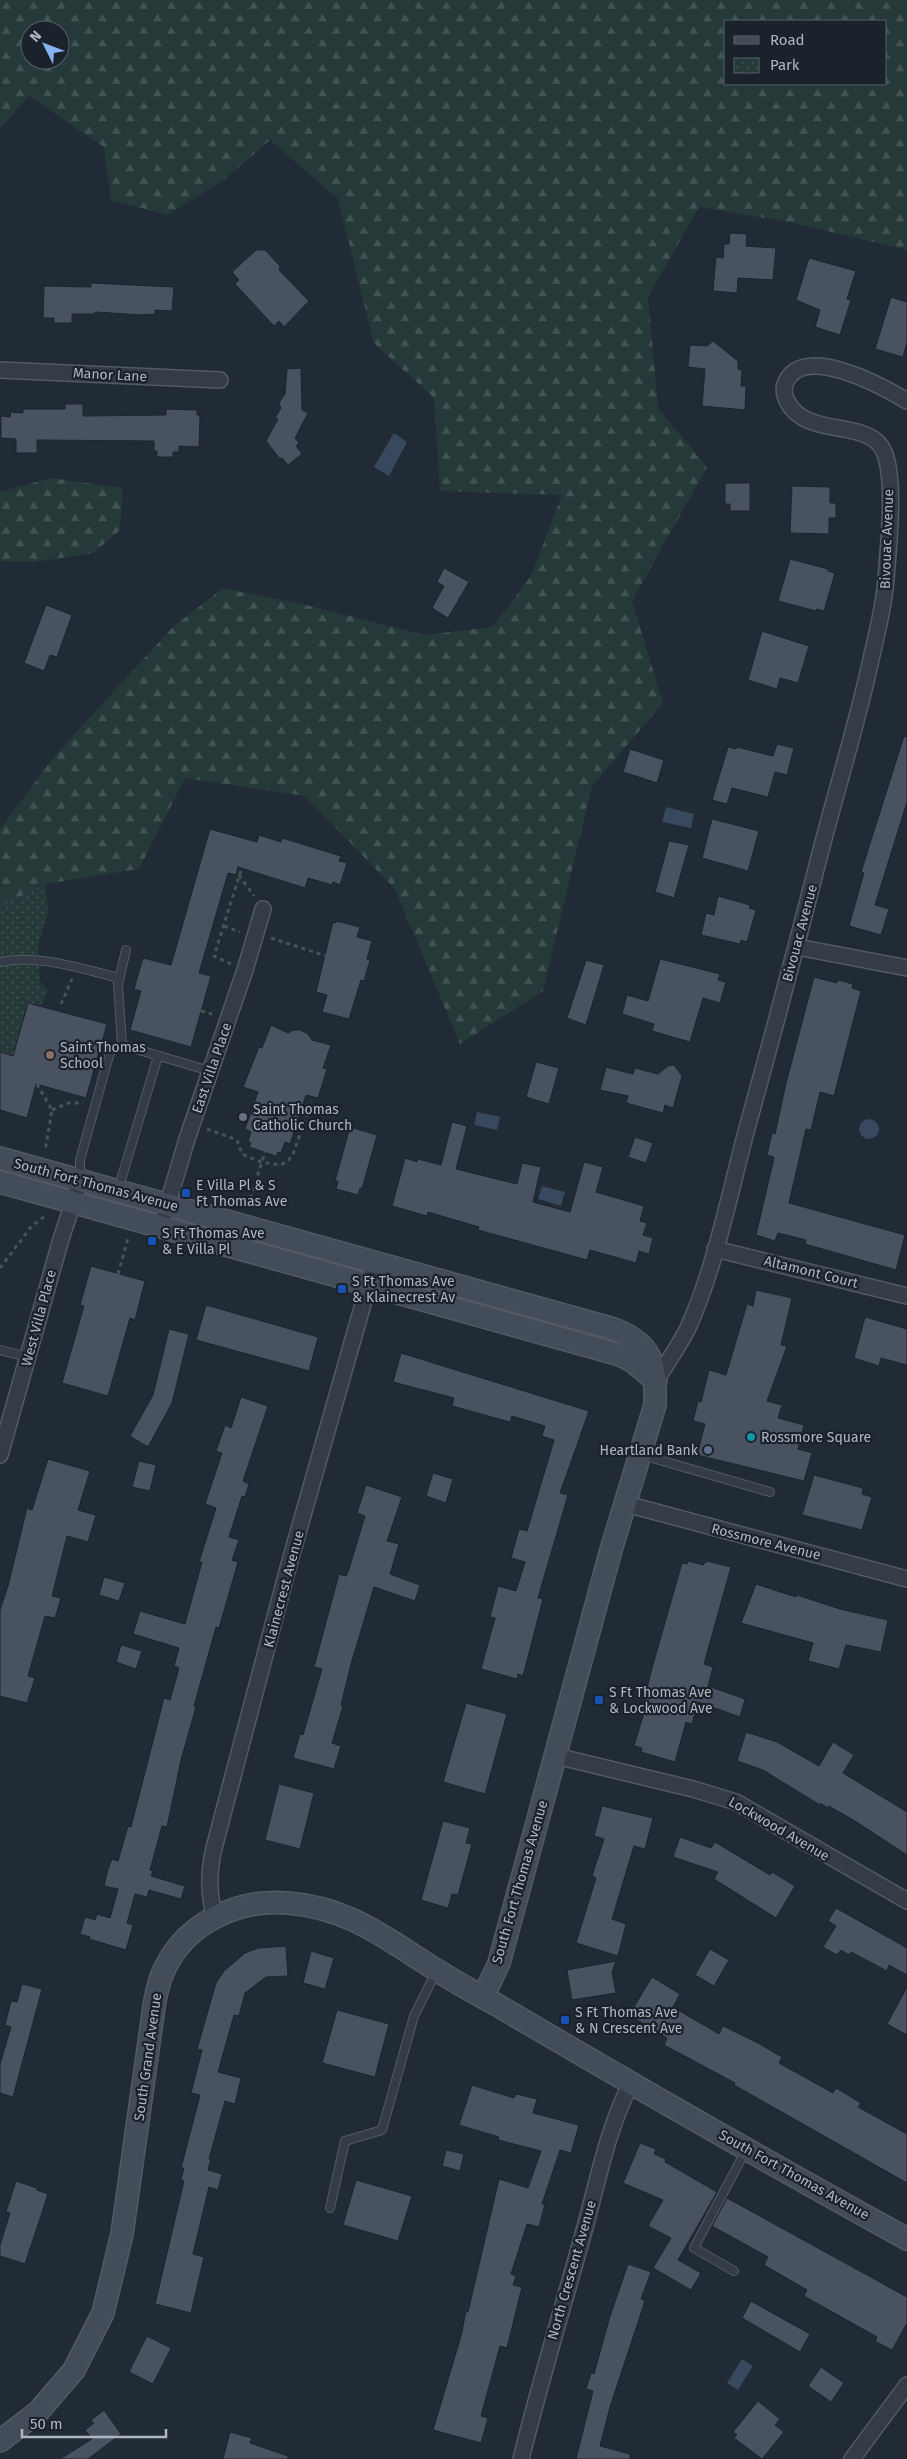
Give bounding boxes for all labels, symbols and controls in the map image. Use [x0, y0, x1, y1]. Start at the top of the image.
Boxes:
north arrow [20, 20, 70, 70]
legend [724, 20, 887, 85]
text: N [26, 27, 45, 46]
text: Road [770, 31, 805, 49]
text: Park [770, 56, 800, 74]
street label: Manor Lane [72, 365, 148, 385]
street label: Bivouac Avenue [877, 489, 897, 589]
street label: Bivouac Avenue [779, 882, 821, 984]
street label: East Villa Place [189, 1020, 235, 1116]
place label: Saint Thomas School [60, 1039, 146, 1072]
marker: Saint Thomas School [44, 1049, 56, 1061]
place label: Saint Thomas Catholic Church [253, 1101, 352, 1134]
marker: Saint Thomas Catholic Church [237, 1111, 249, 1123]
street label: South Fort Thomas Avenue [12, 1155, 180, 1215]
place label: E Villa Pl & S Ft Thomas Ave [196, 1177, 287, 1210]
marker: E Villa Pl & S Ft Thomas Ave [180, 1187, 192, 1199]
place label: S Ft Thomas Ave & E Villa Pl [162, 1225, 265, 1258]
marker: S Ft Thomas Ave & E Villa Pl [146, 1235, 158, 1247]
street label: Altamont Court [762, 1252, 861, 1292]
street label: West Villa Place [18, 1268, 60, 1368]
place label: S Ft Thomas Ave & Klainecrest Av [352, 1273, 455, 1306]
marker: S Ft Thomas Ave & Klainecrest Av [336, 1283, 348, 1295]
place label: Rossmore Square [761, 1429, 871, 1446]
marker: Rossmore Square [745, 1431, 757, 1443]
place label: Heartland Bank [600, 1442, 699, 1459]
marker: Heartland Bank [702, 1444, 714, 1456]
street label: Rossmore Avenue [709, 1520, 823, 1564]
street label: Klainecrest Avenue [260, 1528, 308, 1650]
place label: S Ft Thomas Ave & Lockwood Ave [609, 1684, 713, 1717]
marker: S Ft Thomas Ave & Lockwood Ave [593, 1694, 605, 1706]
street label: Lockwood Avenue [726, 1793, 832, 1865]
street label: South Fort Thomas Avenue [488, 1798, 552, 1966]
street label: South Grand Avenue [131, 1992, 165, 2122]
place label: S Ft Thomas Ave & N Crescent Ave [575, 2004, 682, 2037]
marker: S Ft Thomas Ave & N Crescent Ave [559, 2014, 571, 2026]
street label: South Fort Thomas Avenue [716, 2126, 872, 2224]
street label: North Crescent Avenue [544, 2198, 600, 2342]
scale bar [22, 2406, 166, 2438]
text: 50 m [30, 2415, 63, 2433]

